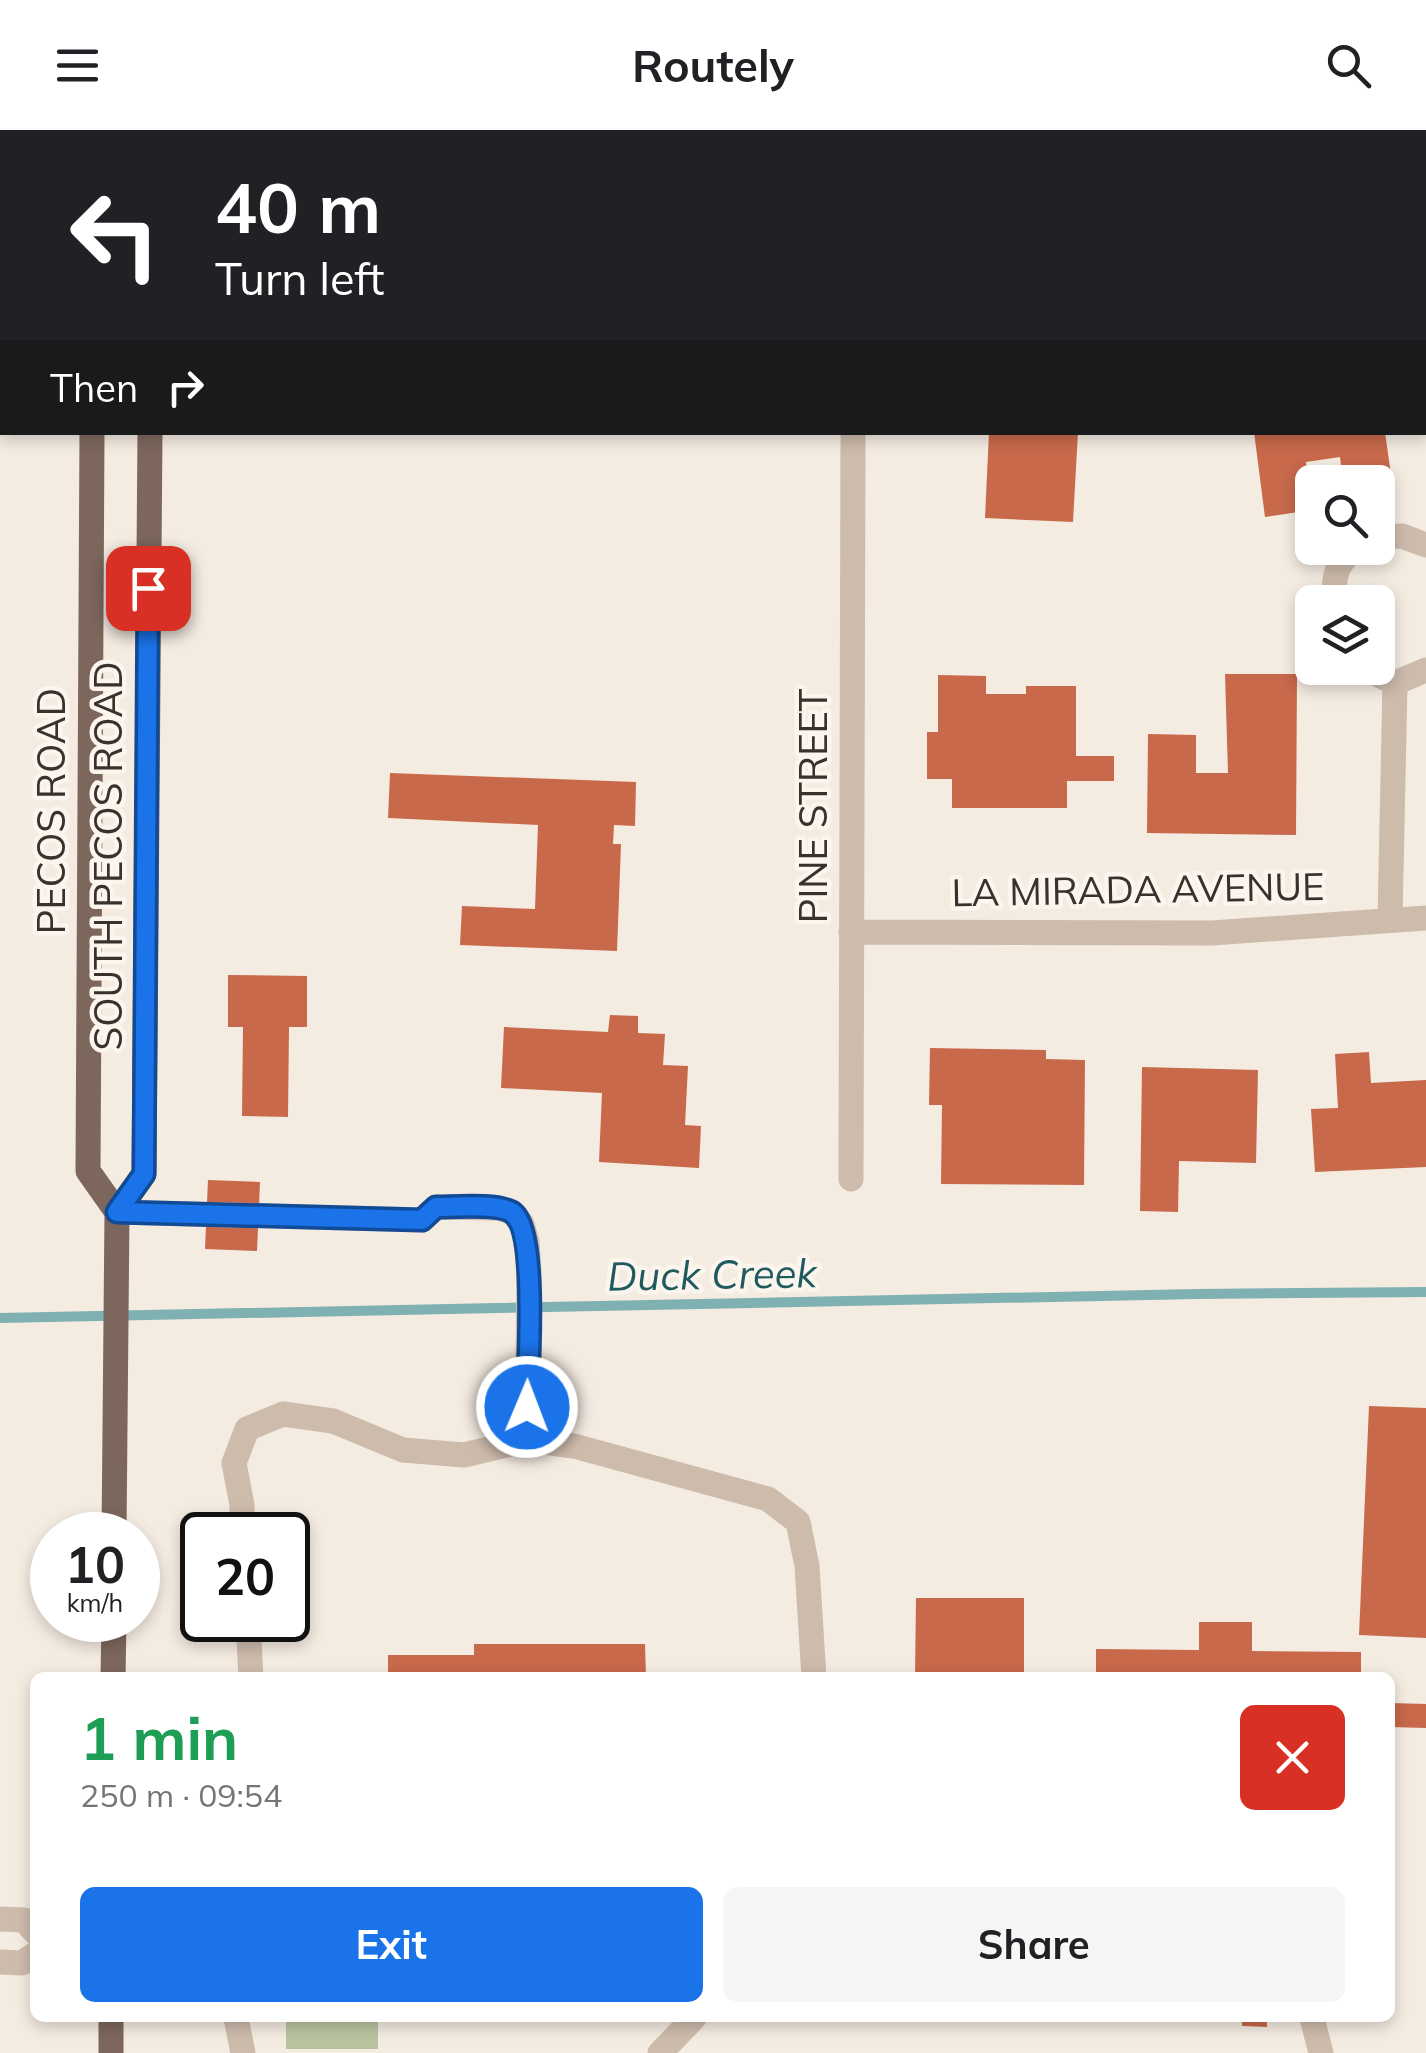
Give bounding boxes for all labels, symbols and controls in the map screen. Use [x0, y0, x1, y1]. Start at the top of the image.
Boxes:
text: Routely [632, 37, 794, 93]
icon: menu [50, 38, 105, 93]
icon: search [1321, 38, 1376, 93]
text: 40 m [215, 163, 381, 251]
icon: left [50, 170, 180, 300]
text: Turn left [215, 250, 384, 306]
icon: right [158, 360, 213, 415]
text: Then [50, 364, 138, 412]
map controls [1295, 465, 1395, 685]
button: search [1295, 465, 1395, 565]
pin [106, 546, 191, 631]
icon: arrive [121, 561, 176, 616]
button: layers [1295, 585, 1395, 685]
street label: SOUTH PECOS ROAD [84, 661, 132, 1051]
street label: PECOS ROAD [27, 688, 75, 934]
street label: PINE STREET [789, 689, 837, 923]
street label: LA MIRADA AVENUE [951, 862, 1325, 916]
water label: Duck Creek [607, 1247, 819, 1301]
position arrow [475, 1355, 579, 1459]
speed limit sign: 20 [180, 1512, 310, 1642]
text: 10 [65, 1533, 125, 1596]
text: km/h [67, 1587, 123, 1618]
text: 1 min [80, 1700, 238, 1775]
button: close [1240, 1705, 1345, 1810]
text: 250 m · 09:54 [80, 1775, 282, 1815]
button: Exit [80, 1887, 703, 2002]
button: Share [723, 1887, 1345, 2002]

